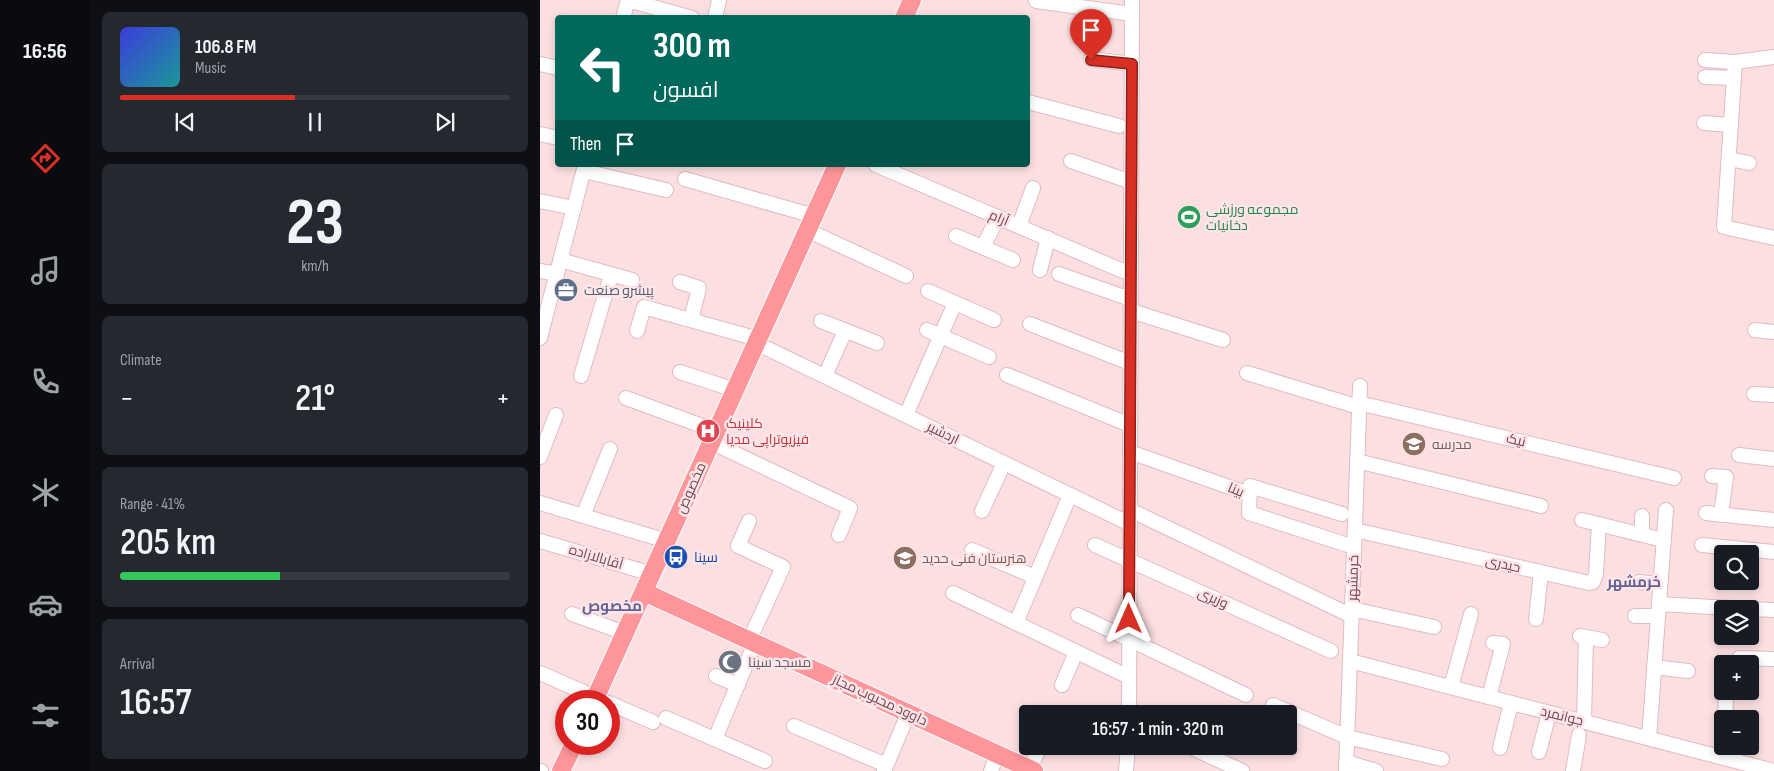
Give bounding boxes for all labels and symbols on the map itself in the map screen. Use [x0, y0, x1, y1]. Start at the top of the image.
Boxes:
pin [1070, 9, 1112, 60]
place label: مجموعه ورزشی دخانیات [1206, 201, 1299, 234]
sports icon: مجموعه ورزشی دخانیات [1176, 204, 1202, 230]
street label: آرام [986, 206, 1012, 231]
office icon: پیشرو صنعت [553, 277, 579, 303]
place label: پیشرو صنعت [584, 282, 654, 300]
place label: کلینیک فیزیوتراپی مدیا [726, 415, 809, 449]
street label: اردشیر [923, 417, 962, 448]
hospital icon: کلینیک فیزیوتراپی مدیا [695, 418, 721, 444]
street label: نیک [1505, 429, 1527, 451]
school or university icon: مدرسه [1401, 431, 1427, 457]
place label: مدرسه [1432, 436, 1472, 453]
street label: مخصوص [672, 460, 710, 516]
street label: بینا [1225, 479, 1247, 501]
street label: آقابالازاده [567, 541, 625, 573]
bus stop icon: سینا [663, 544, 689, 570]
school or university icon: هنرستان فنی حدید [892, 545, 918, 571]
place label: سینا [694, 549, 718, 566]
place label: هنرستان فنی حدید [922, 550, 1027, 567]
street label: حیدری [1484, 552, 1522, 576]
street label: خرمشهر [1344, 554, 1362, 603]
district label: خرمشهر [1606, 573, 1661, 592]
street label: وزیری [1195, 584, 1231, 612]
position arrow [1102, 592, 1154, 644]
district label: مخصوص [582, 597, 642, 616]
mosque icon: مسجد سینا [717, 649, 743, 675]
place label: مسجد سینا [748, 654, 811, 671]
street label: داوود محبوب مجاز [829, 670, 930, 729]
speed limit sign: 30 [555, 690, 620, 755]
street label: جوانمرد [1539, 702, 1585, 730]

